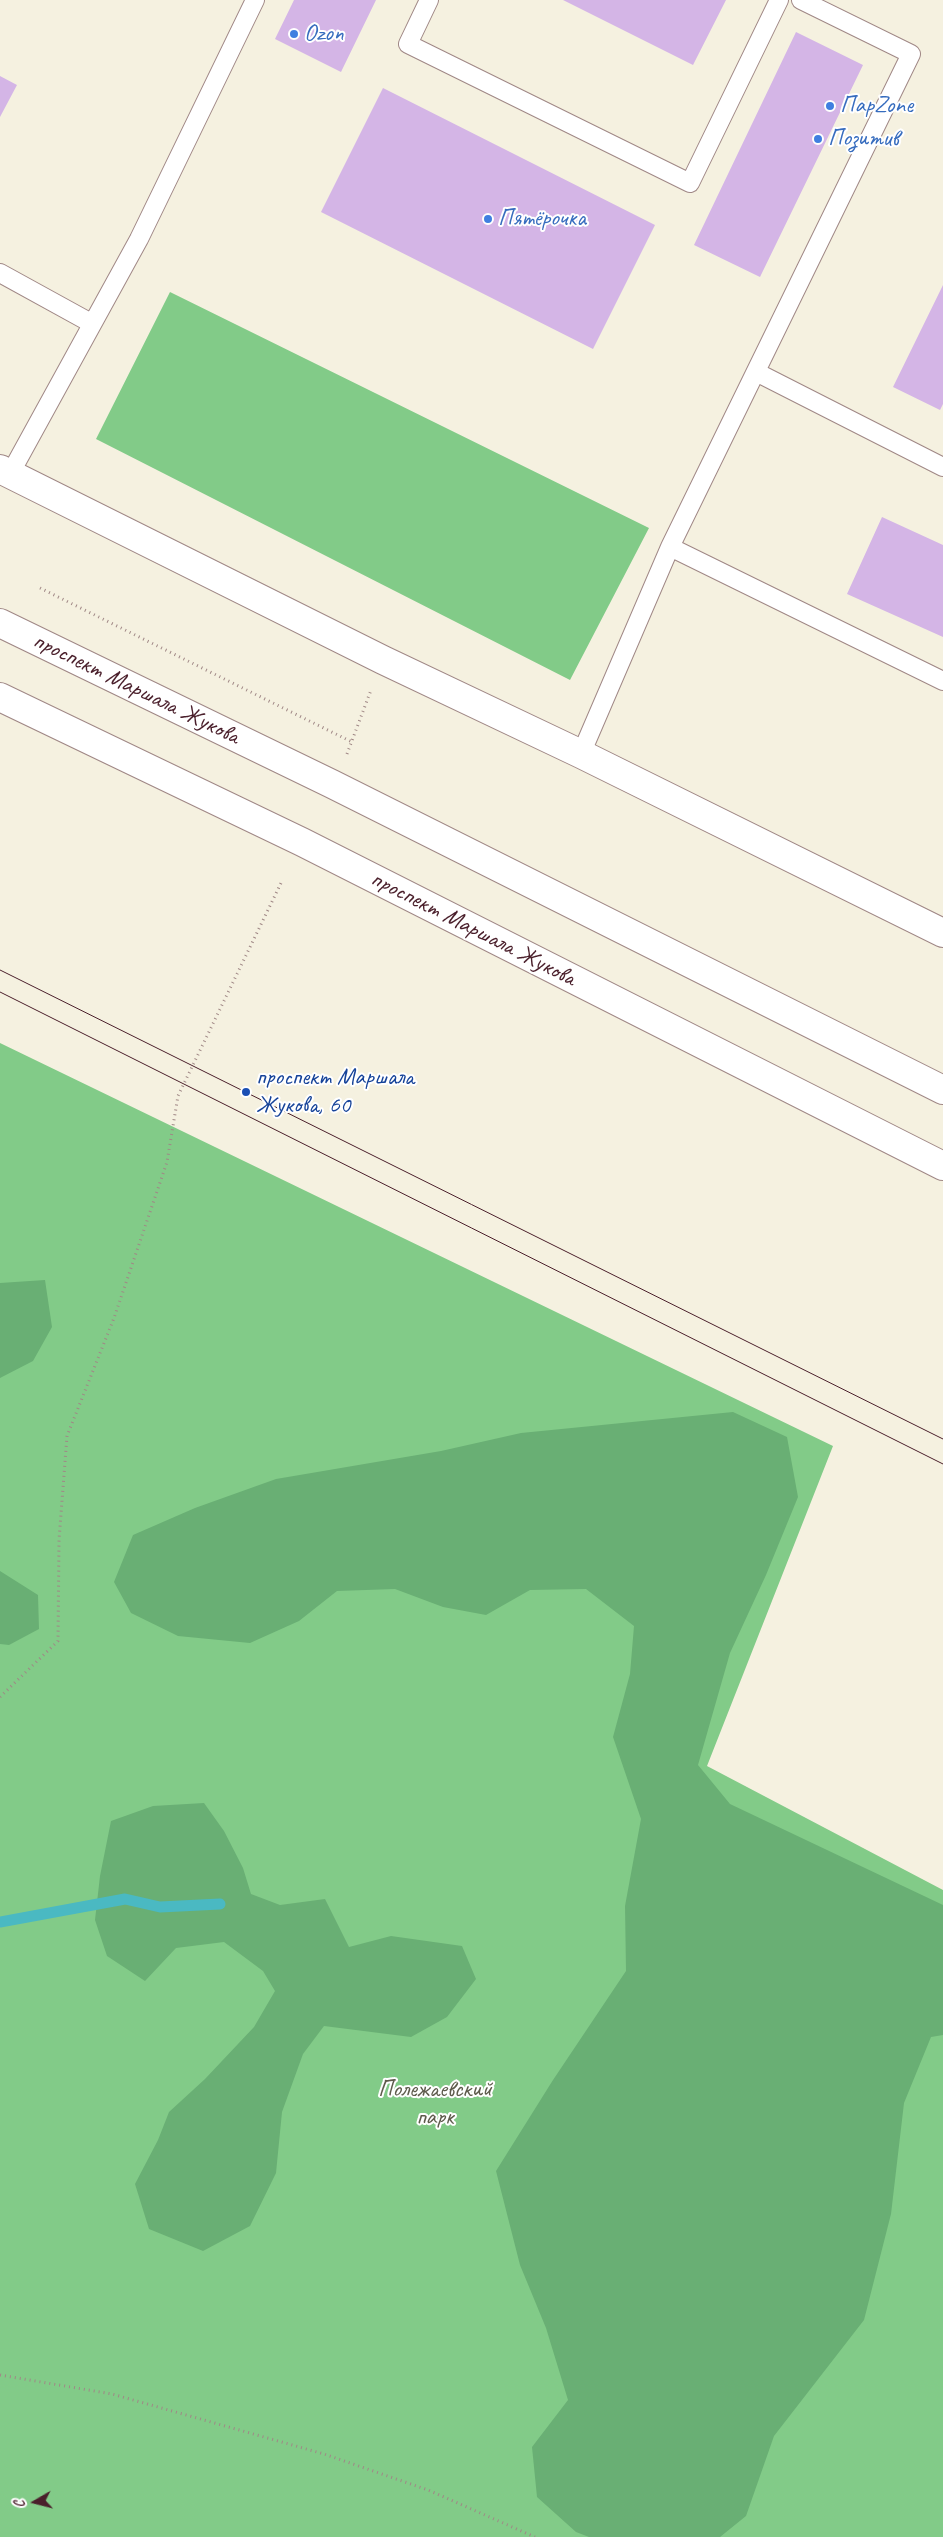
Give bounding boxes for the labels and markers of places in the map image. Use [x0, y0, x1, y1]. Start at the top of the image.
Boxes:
place label: Ozon [304, 20, 343, 48]
marker: Ozon [288, 28, 300, 40]
place label: ПарZone [840, 92, 913, 120]
marker: ПарZone [824, 100, 836, 112]
place label: Позитив [828, 125, 898, 153]
marker: Позитив [812, 133, 824, 145]
place label: Пятёрочка [498, 205, 586, 233]
marker: Пятёрочка [482, 213, 494, 225]
place label: проспект Маршала Жукова, 60 [256, 1064, 414, 1120]
marker: проспект Маршала Жукова, 60 [240, 1086, 252, 1098]

